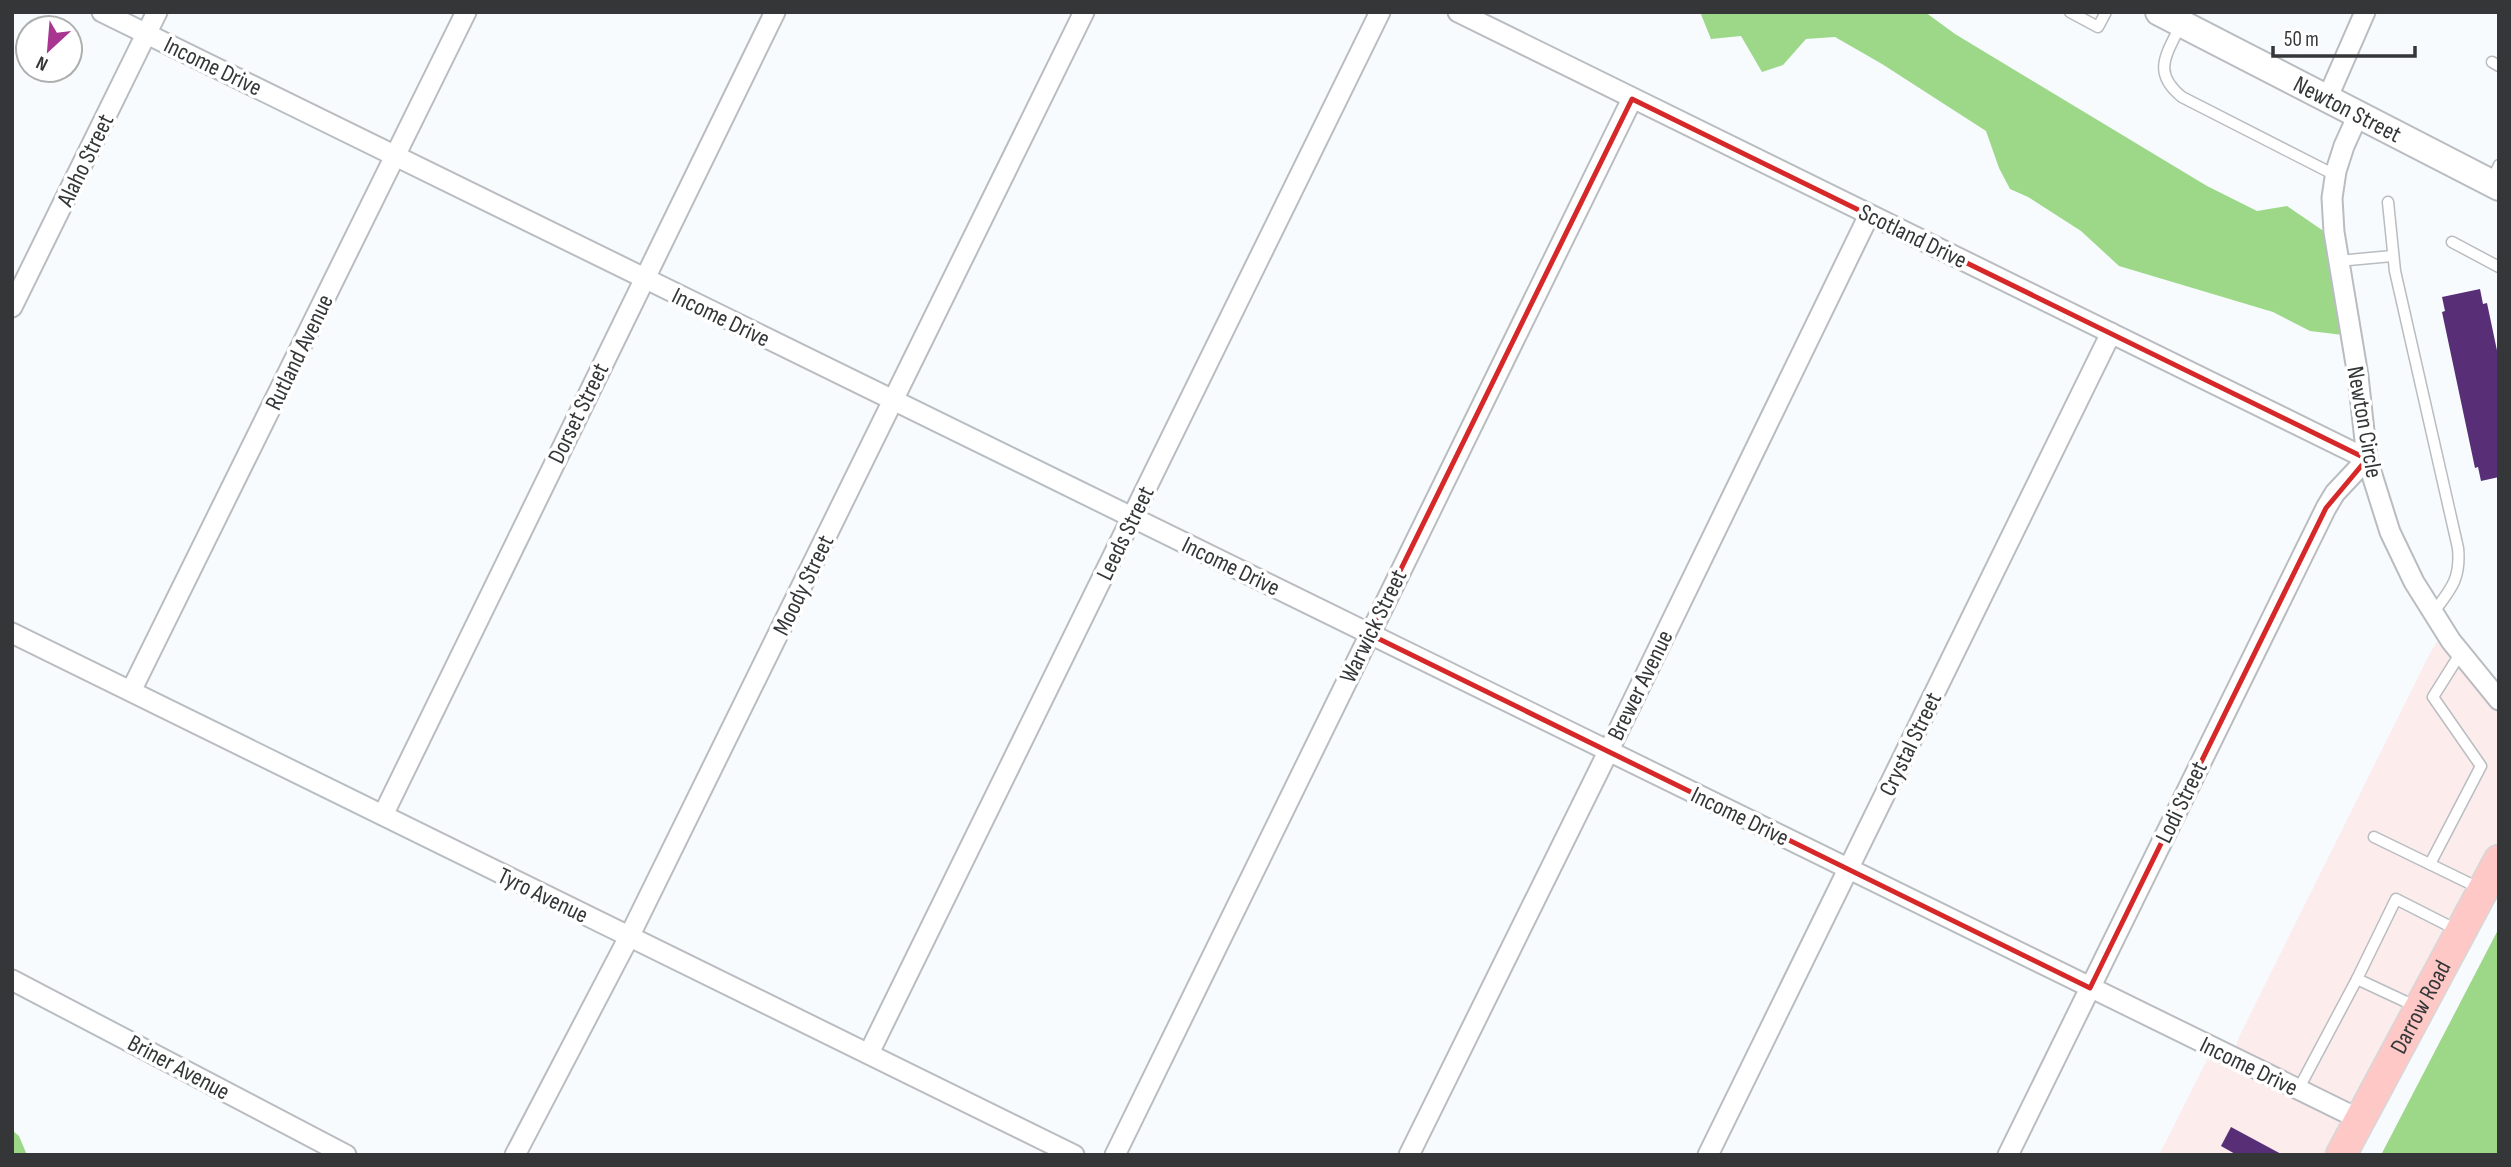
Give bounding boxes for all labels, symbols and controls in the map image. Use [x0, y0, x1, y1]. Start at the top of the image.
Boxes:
north arrow [14, 14, 84, 84]
scale bar [2273, 14, 2415, 58]
text: 50 m [2284, 27, 2319, 52]
street label: Income Drive [159, 30, 266, 103]
text: N [33, 50, 52, 75]
street label: Newton Street [2289, 70, 2406, 149]
street label: Alaho Street [50, 109, 120, 212]
street label: Scotland Drive [1854, 198, 1972, 275]
street label: Income Drive [667, 281, 774, 354]
street label: Rutland Avenue [259, 290, 340, 415]
street label: Dorset Street [542, 358, 615, 468]
street label: Newton Circle [2340, 364, 2389, 480]
street label: Leeds Street [1090, 481, 1161, 585]
street label: Moody Street [767, 530, 840, 640]
street label: Income Drive [1177, 530, 1284, 603]
street label: Warwick Street [1334, 565, 1413, 688]
street label: Brewer Avenue [1601, 625, 1680, 745]
street label: Crystal Street [1873, 688, 1948, 801]
street label: Lodi Street [2149, 757, 2214, 848]
street label: Income Drive [1686, 780, 1793, 853]
street label: Tyro Avenue [493, 861, 593, 930]
street label: Darrow Road [2384, 956, 2457, 1059]
street label: Briner Avenue [123, 1029, 235, 1106]
street label: Income Drive [2195, 1030, 2302, 1103]

